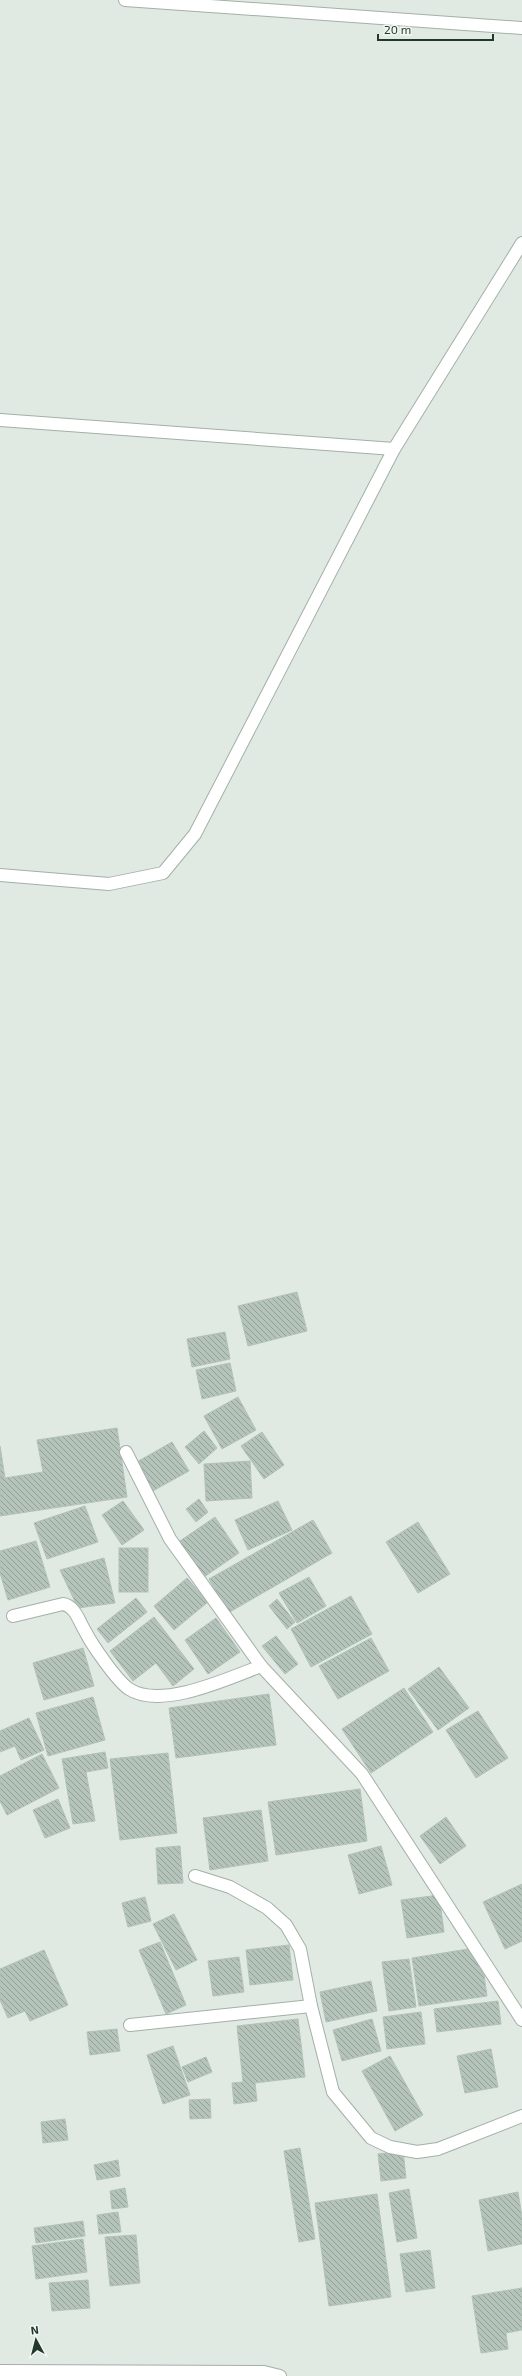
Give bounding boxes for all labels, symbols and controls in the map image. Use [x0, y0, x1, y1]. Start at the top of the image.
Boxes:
scale bar [378, 16, 493, 42]
text: 20 m [384, 22, 411, 36]
north arrow [16, 2320, 56, 2360]
text: N [30, 2323, 40, 2337]

